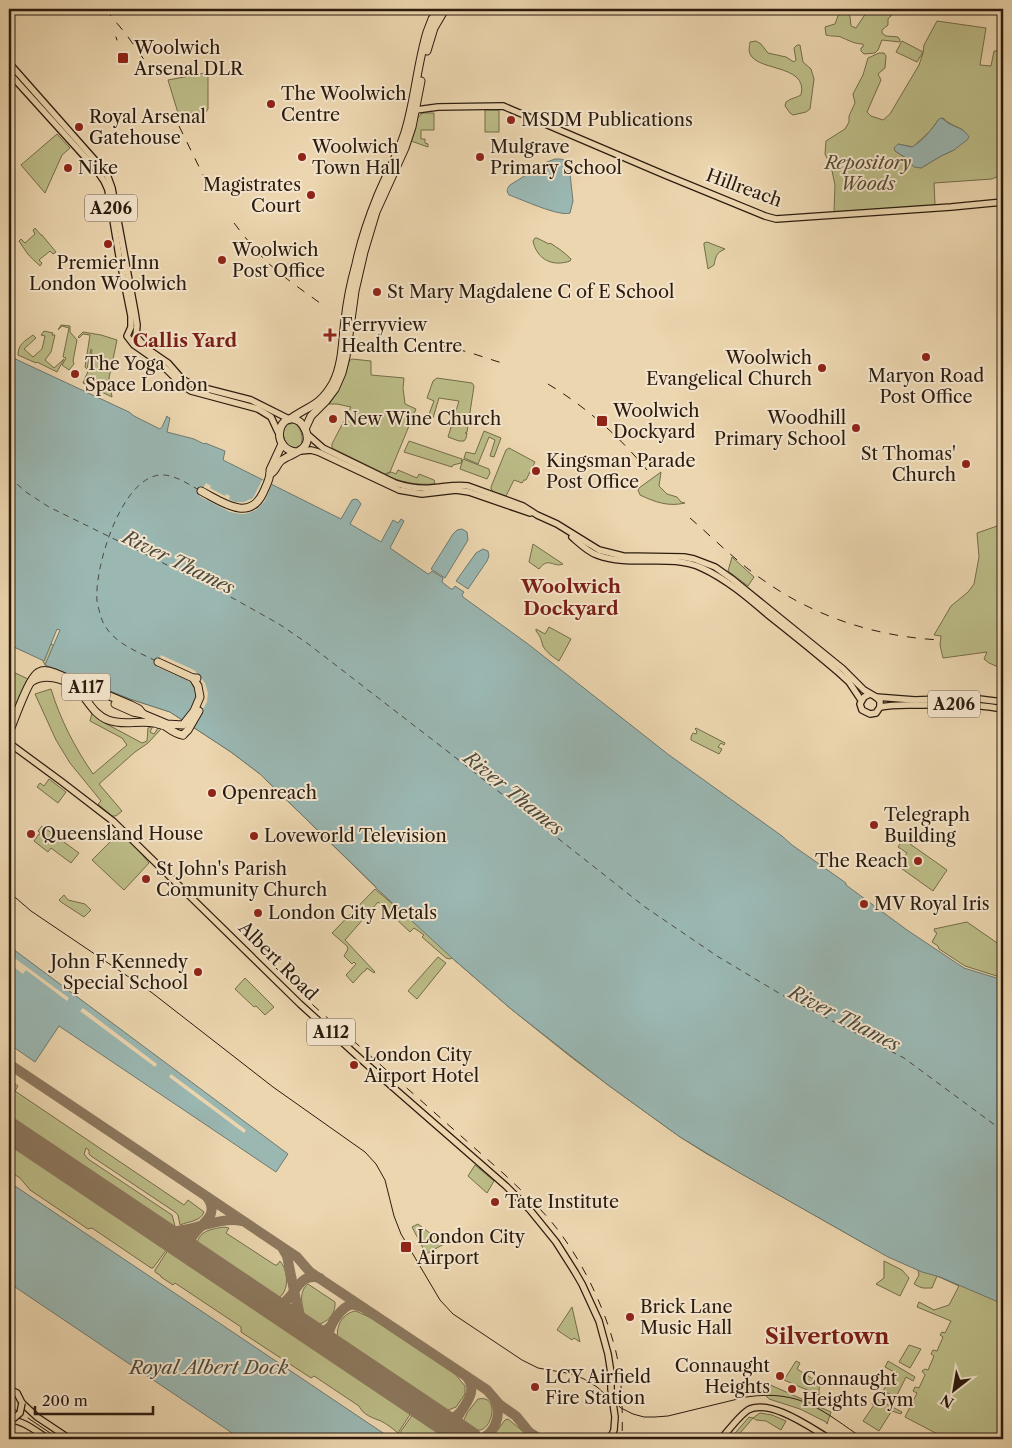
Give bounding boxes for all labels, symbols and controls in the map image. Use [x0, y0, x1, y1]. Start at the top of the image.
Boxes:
place label: Woolwich Arsenal DLR [133, 37, 244, 80]
marker: Woolwich Arsenal DLR [116, 51, 130, 65]
place label: The Woolwich Centre [281, 83, 406, 126]
marker: The Woolwich Centre [265, 98, 277, 110]
place label: Royal Arsenal Gatehouse [89, 106, 206, 149]
place label: MSDM Publications [521, 109, 693, 131]
marker: MSDM Publications [505, 114, 517, 126]
marker: Royal Arsenal Gatehouse [73, 121, 85, 133]
place label: Woolwich Town Hall [311, 136, 401, 179]
place label: Mulgrave Primary School [490, 136, 622, 179]
marker: Woolwich Town Hall [296, 151, 308, 163]
marker: Mulgrave Primary School [474, 151, 486, 163]
park label: Repository Woods [823, 152, 911, 195]
place label: Nike [78, 157, 118, 179]
marker: Nike [62, 162, 74, 174]
street label: Hillreach [703, 164, 785, 212]
place label: Magistrates Court [203, 174, 302, 217]
marker: Magistrates Court [305, 189, 317, 201]
road number: A206 [85, 194, 137, 222]
marker: Premier Inn London Woolwich [102, 238, 114, 250]
place label: Woolwich Post Office [231, 239, 325, 282]
place label: Premier Inn London Woolwich [29, 252, 187, 295]
marker: Woolwich Post Office [216, 254, 228, 266]
place label: St Mary Magdalene C of E School [387, 281, 674, 303]
marker: St Mary Magdalene C of E School [371, 286, 383, 298]
place label: Ferryview Health Centre [341, 314, 462, 357]
marker: Ferryview Health Centre [323, 328, 337, 342]
district label: Callis Yard [133, 329, 238, 352]
place label: Woolwich Evangelical Church [646, 347, 812, 390]
marker: Maryon Road Post Office [920, 351, 932, 363]
place label: The Yoga Space London [85, 353, 208, 396]
marker: Woolwich Evangelical Church [816, 362, 828, 374]
place label: Maryon Road Post Office [868, 365, 984, 408]
marker: The Yoga Space London [69, 368, 81, 380]
place label: Woolwich Dockyard [612, 400, 700, 443]
place label: Woodhill Primary School [714, 407, 846, 450]
place label: New Wine Church [343, 408, 501, 430]
marker: New Wine Church [327, 413, 339, 425]
marker: Woolwich Dockyard [595, 414, 609, 428]
marker: Woodhill Primary School [850, 422, 862, 434]
place label: St Thomas' Church [861, 443, 956, 486]
place label: Kingsman Parade Post Office [546, 450, 696, 493]
marker: St Thomas' Church [960, 458, 972, 470]
marker: Kingsman Parade Post Office [530, 465, 542, 477]
water label: River Thames [117, 525, 239, 600]
district label: Woolwich Dockyard [520, 575, 621, 620]
road number: A117 [62, 674, 110, 700]
road number: A206 [928, 691, 980, 718]
water label: River Thames [458, 745, 569, 841]
place label: Openreach [222, 782, 317, 804]
marker: Openreach [206, 787, 218, 799]
place label: Telegraph Building [884, 804, 970, 847]
marker: Telegraph Building [868, 819, 880, 831]
place label: Queensland House [41, 823, 203, 845]
place label: Loveworld Television [264, 825, 447, 847]
marker: Queensland House [25, 828, 37, 840]
marker: Loveworld Television [248, 830, 260, 842]
place label: The Reach [815, 850, 908, 872]
marker: The Reach [912, 855, 924, 867]
place label: St John's Parish Community Church [156, 858, 327, 901]
marker: St John's Parish Community Church [140, 873, 152, 885]
place label: MV Royal Iris [874, 893, 990, 915]
marker: MV Royal Iris [858, 898, 870, 910]
place label: London City Metals [268, 902, 437, 924]
marker: London City Metals [252, 907, 264, 919]
street label: Albert Road [233, 916, 322, 1005]
place label: John F Kennedy Special School [48, 951, 189, 994]
marker: John F Kennedy Special School [192, 966, 204, 978]
water label: River Thames [784, 980, 905, 1057]
road number: A112 [307, 1019, 355, 1046]
place label: London City Airport Hotel [363, 1044, 479, 1087]
marker: London City Airport Hotel [348, 1059, 360, 1071]
place label: Tate Institute [505, 1191, 619, 1213]
marker: Tate Institute [489, 1196, 501, 1208]
place label: London City Airport [416, 1226, 526, 1269]
marker: London City Airport [399, 1240, 413, 1254]
place label: Brick Lane Music Hall [640, 1296, 733, 1339]
marker: Brick Lane Music Hall [624, 1311, 636, 1323]
district label: Silvertown [765, 1323, 889, 1350]
place label: Connaught Heights [675, 1355, 771, 1398]
water label: Royal Albert Dock [128, 1356, 289, 1379]
place label: LCY Airfield Fire Station [545, 1366, 651, 1409]
north arrow [930, 1366, 980, 1416]
place label: Connaught Heights Gym [802, 1368, 914, 1411]
marker: Connaught Heights [774, 1370, 786, 1382]
marker: LCY Airfield Fire Station [529, 1381, 541, 1393]
scale bar [35, 1383, 152, 1415]
marker: Connaught Heights Gym [786, 1383, 798, 1395]
text: N [937, 1390, 957, 1412]
text: 200 m [42, 1391, 88, 1410]

